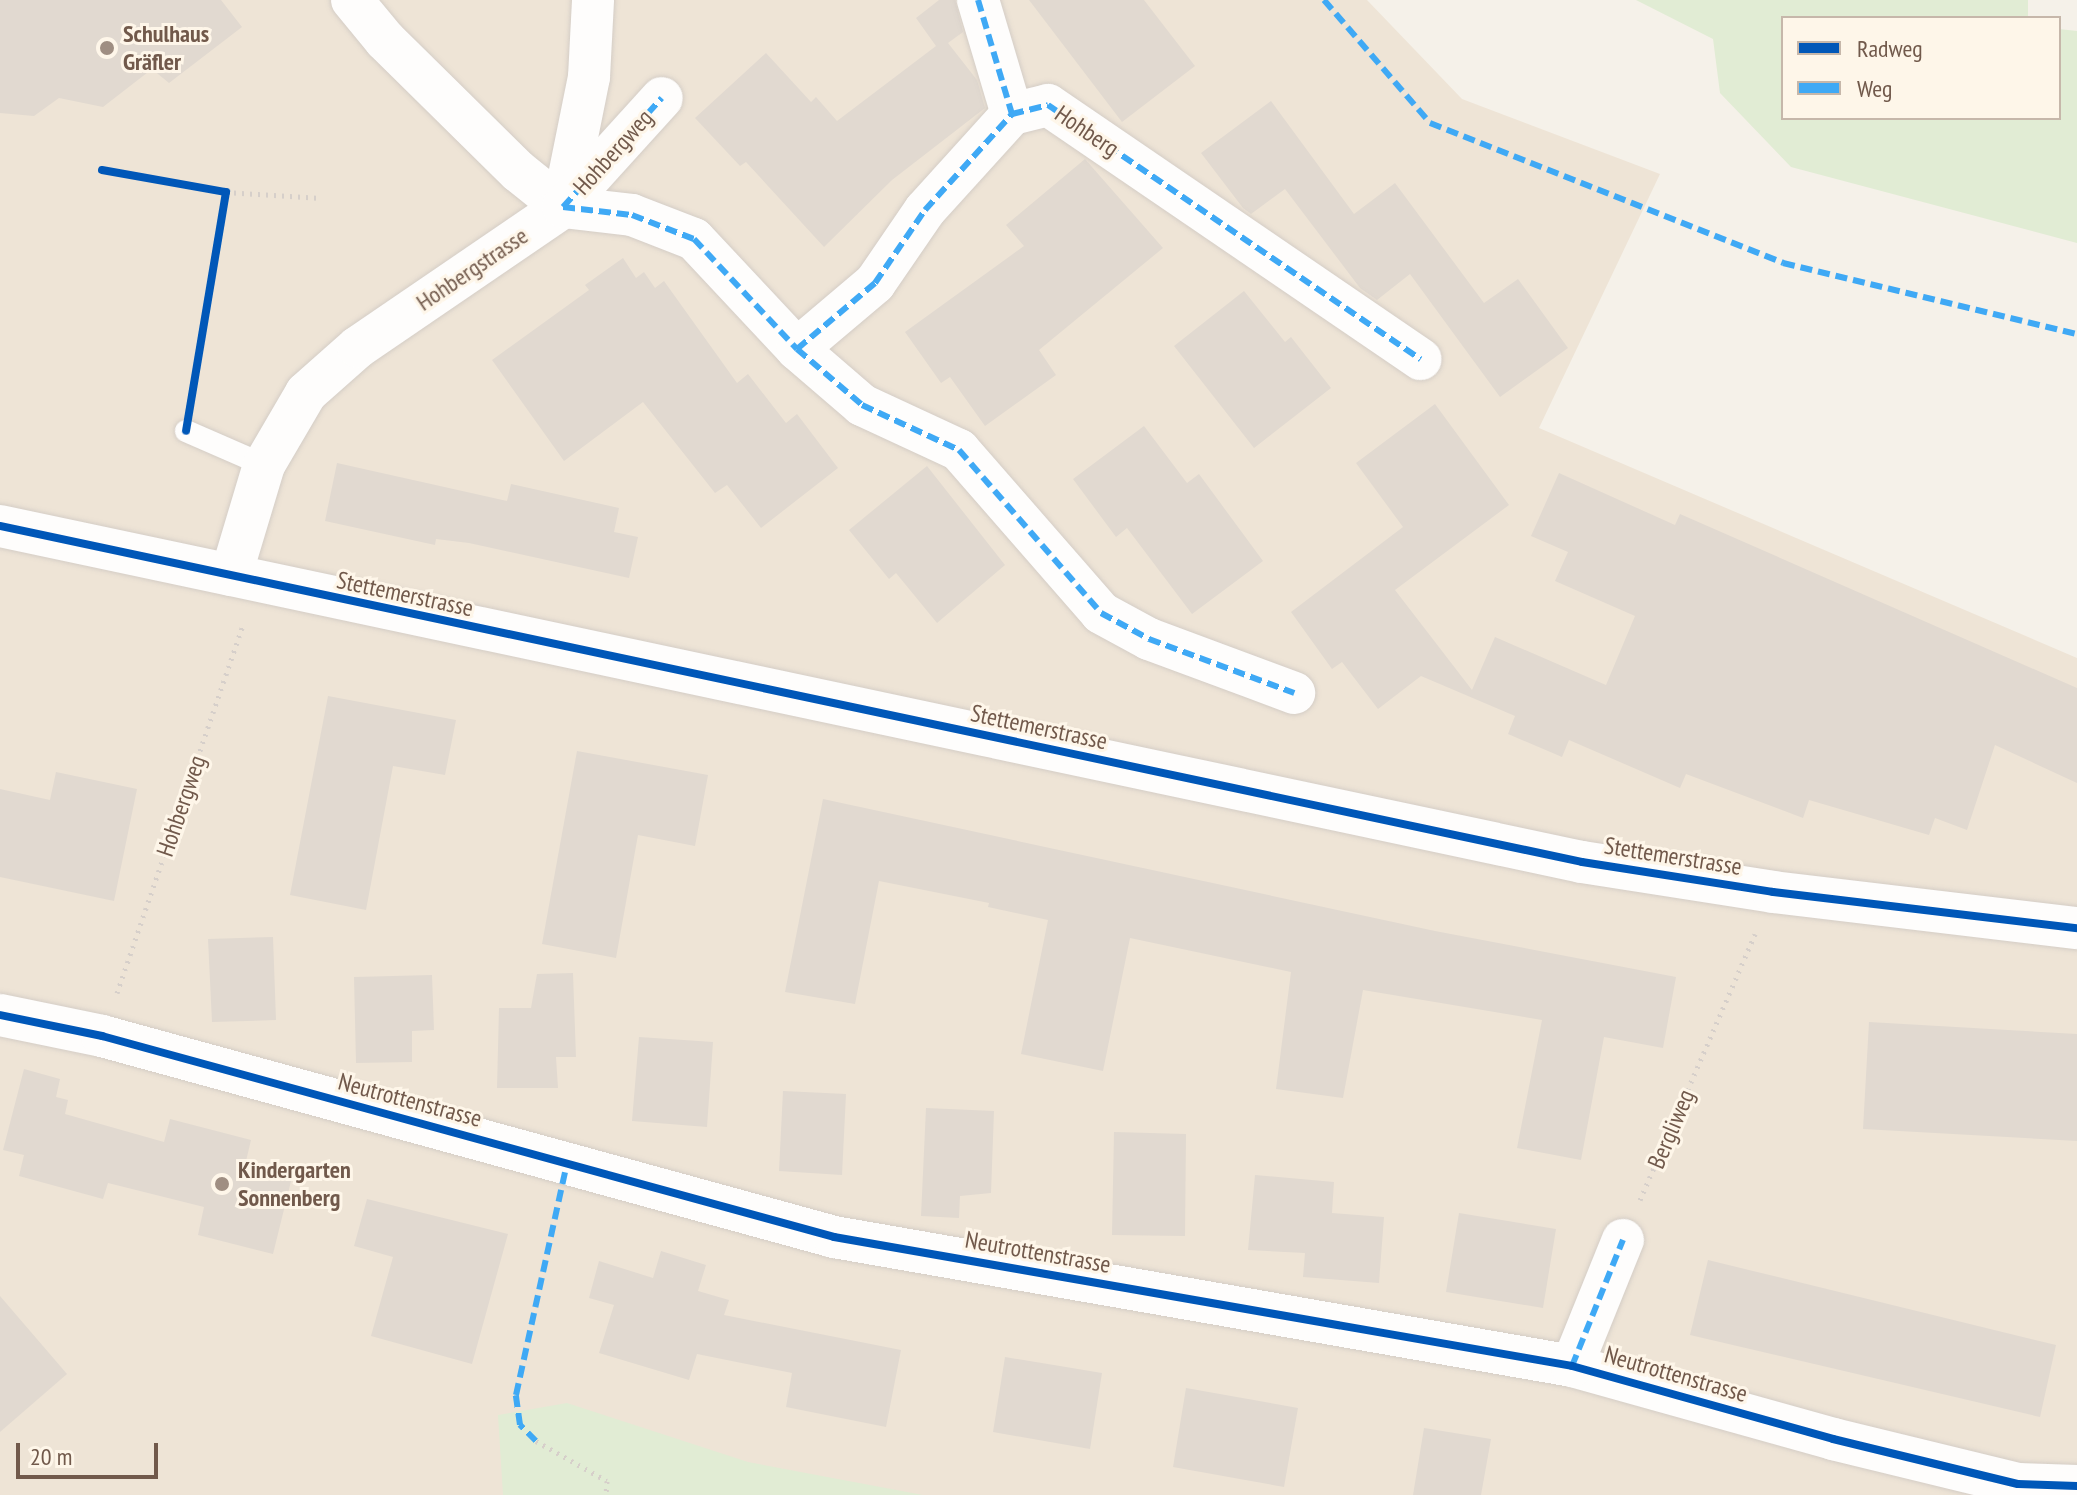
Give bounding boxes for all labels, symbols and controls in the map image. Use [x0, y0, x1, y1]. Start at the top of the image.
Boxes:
legend [1781, 16, 2061, 120]
place label: Schulhaus Gräfler [123, 20, 209, 76]
text: Radweg [1857, 33, 1923, 64]
marker: Schulhaus Gräfler [98, 39, 116, 57]
text: Weg [1857, 73, 1892, 104]
street label: Hohberg [1049, 99, 1125, 163]
street label: Hohbergweg [567, 103, 659, 201]
street label: Hohbergstrasse [411, 221, 533, 317]
street label: Stettemerstrasse [334, 566, 476, 622]
street label: Stettemerstrasse [968, 699, 1110, 755]
street label: Hohbergweg [150, 752, 212, 860]
street label: Stettemerstrasse [1602, 831, 1744, 881]
street label: Neutrottenstrasse [335, 1067, 485, 1133]
street label: Bergliweg [1642, 1085, 1700, 1173]
place label: Kindergarten Sonnenberg [238, 1156, 351, 1212]
marker: Kindergarten Sonnenberg [213, 1175, 231, 1193]
street label: Neutrottenstrasse [963, 1225, 1113, 1279]
street label: Neutrottenstrasse [1601, 1340, 1751, 1408]
scale bar [20, 1427, 162, 1477]
text: 20 m [30, 1441, 72, 1472]

